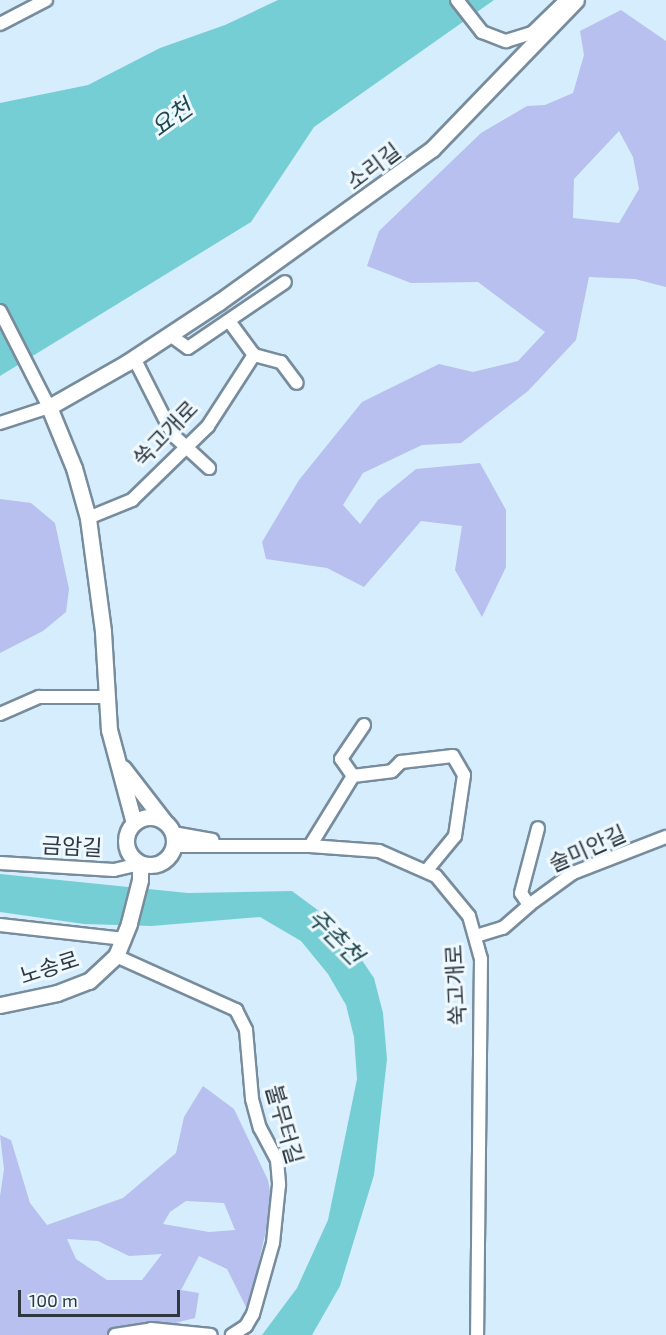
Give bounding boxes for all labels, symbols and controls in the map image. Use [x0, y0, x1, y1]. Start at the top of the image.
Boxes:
water label: 요천 [145, 92, 197, 142]
street label: 소리길 [341, 137, 405, 195]
street label: 쑥고개로 [127, 395, 203, 471]
street label: 술미안길 [545, 819, 629, 877]
street label: 금암길 [41, 831, 103, 861]
water label: 주촌천 [302, 902, 370, 970]
street label: 쑥고개로 [440, 944, 470, 1026]
street label: 노송로 [16, 945, 82, 989]
street label: 불무터길 [261, 1081, 309, 1167]
scale bar [21, 1278, 183, 1316]
text: 100 m [29, 1289, 78, 1311]

